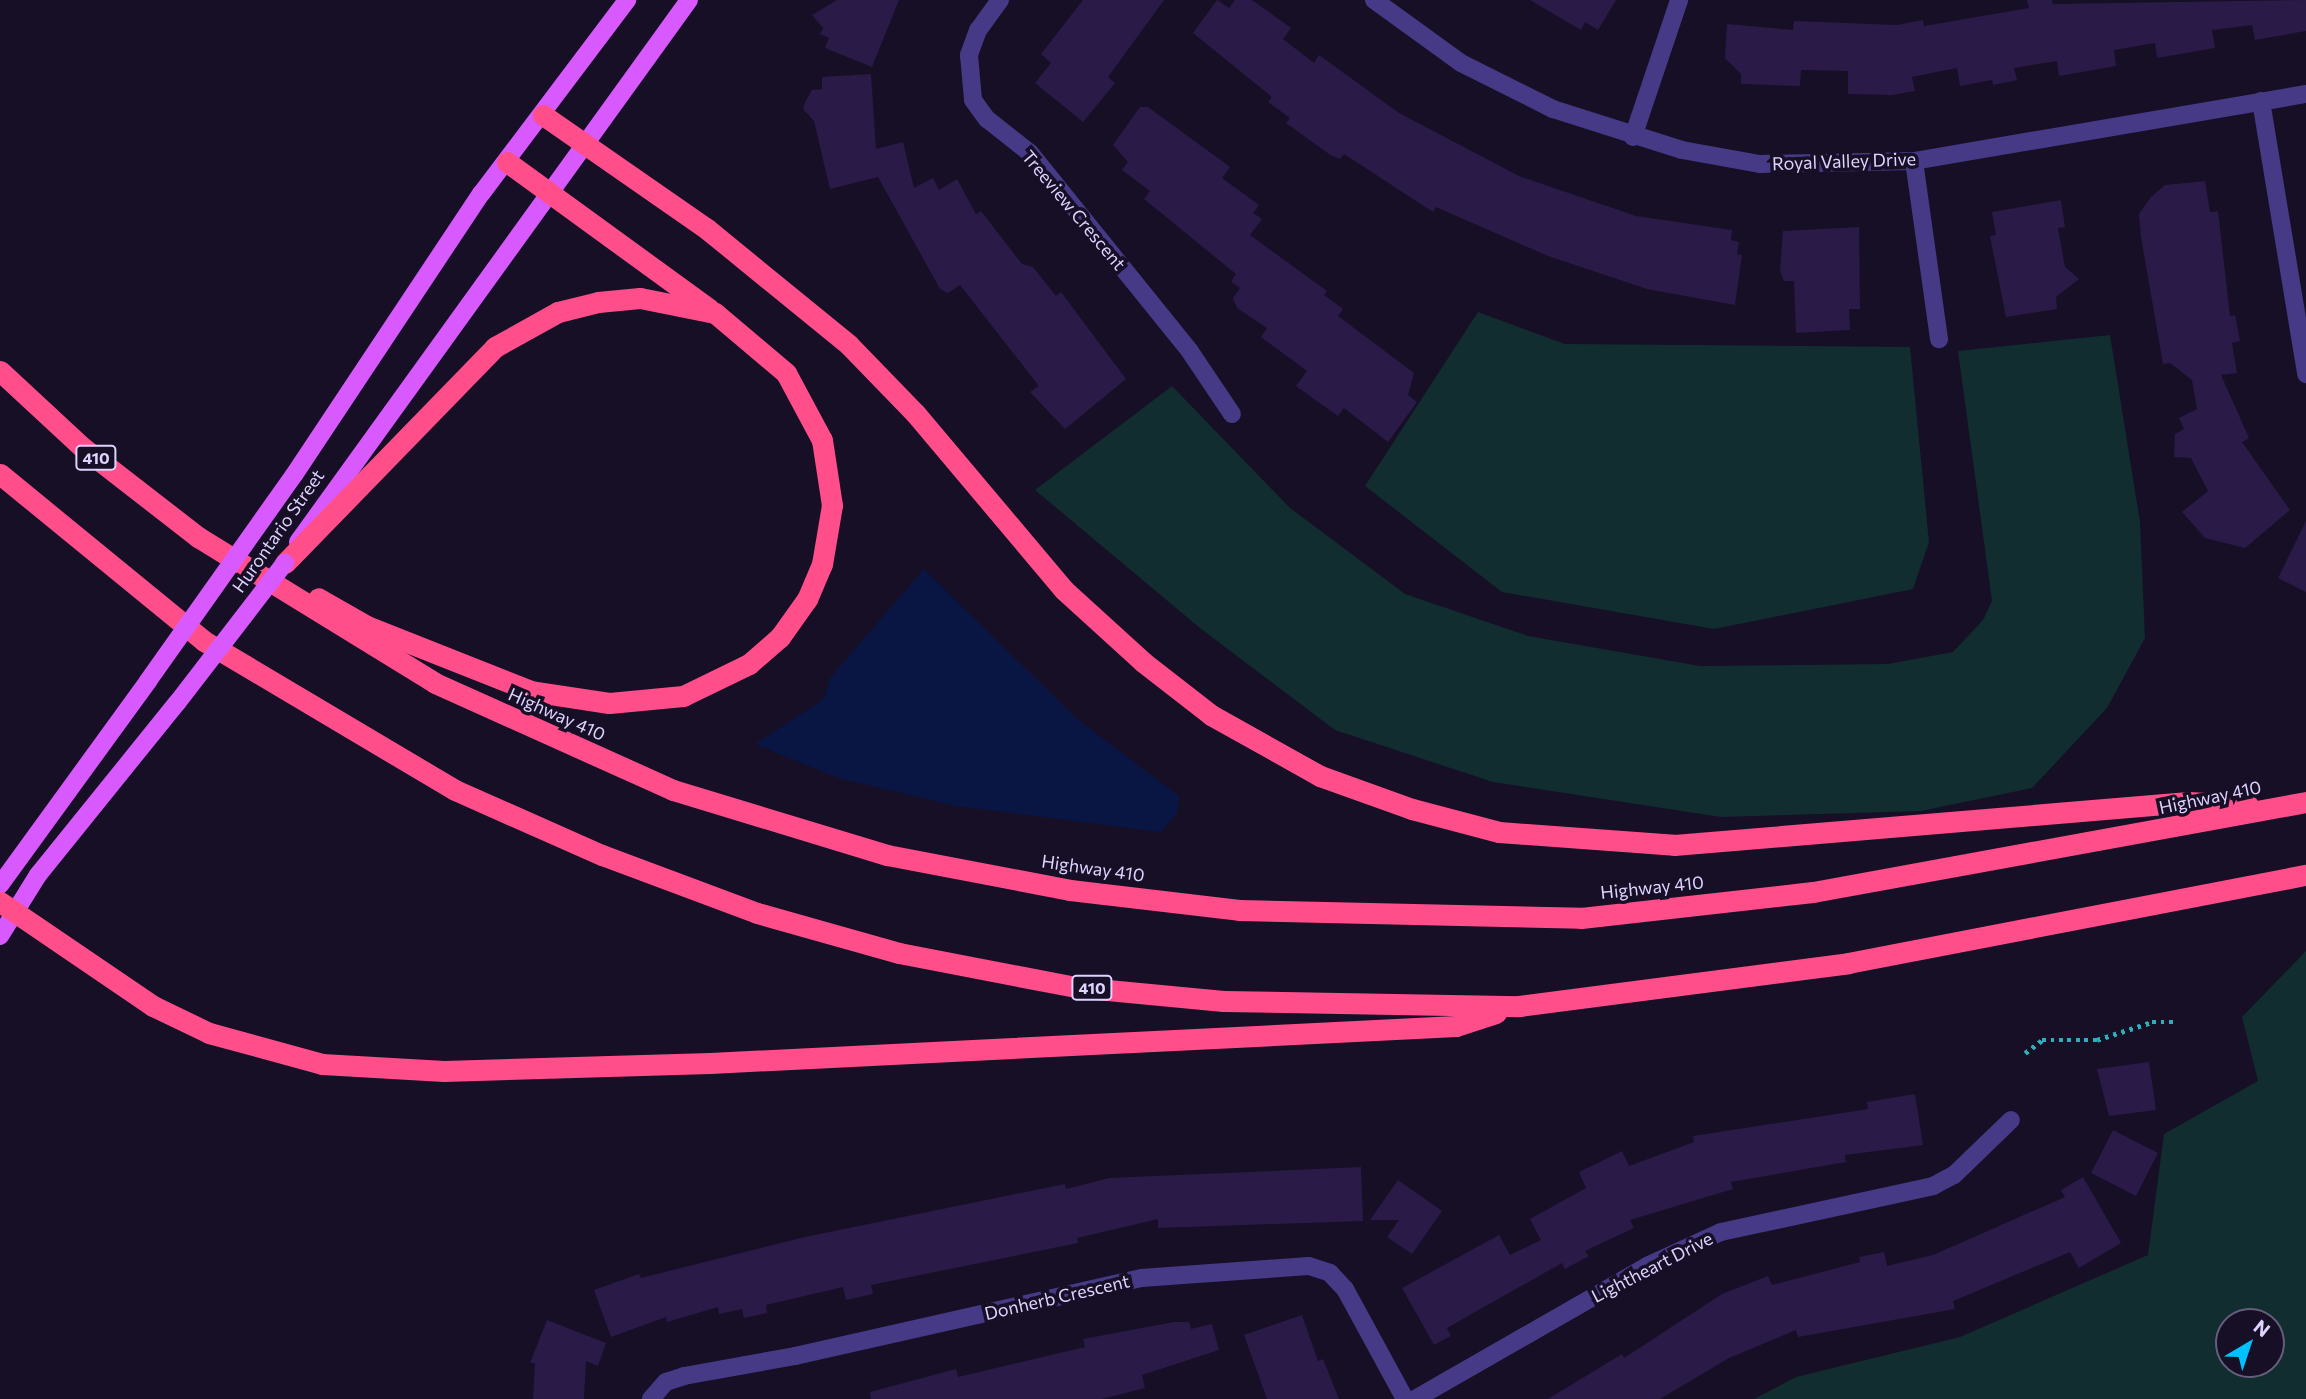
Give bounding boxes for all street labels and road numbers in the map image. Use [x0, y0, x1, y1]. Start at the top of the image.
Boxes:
street label: Treeview Crescent [1018, 146, 1130, 274]
street label: Royal Valley Drive [1772, 148, 1916, 174]
road number: 410 [75, 446, 117, 471]
street label: Hurontario Street [228, 465, 328, 597]
street label: Highway 410 [505, 683, 609, 745]
street label: Highway 410 [2157, 776, 2263, 818]
street label: Highway 410 [1040, 850, 1146, 886]
street label: Highway 410 [1599, 871, 1705, 903]
road number: 410 [1071, 976, 1113, 1000]
street label: Lightheart Drive [1588, 1227, 1716, 1307]
street label: Donherb Crescent [982, 1270, 1132, 1324]

